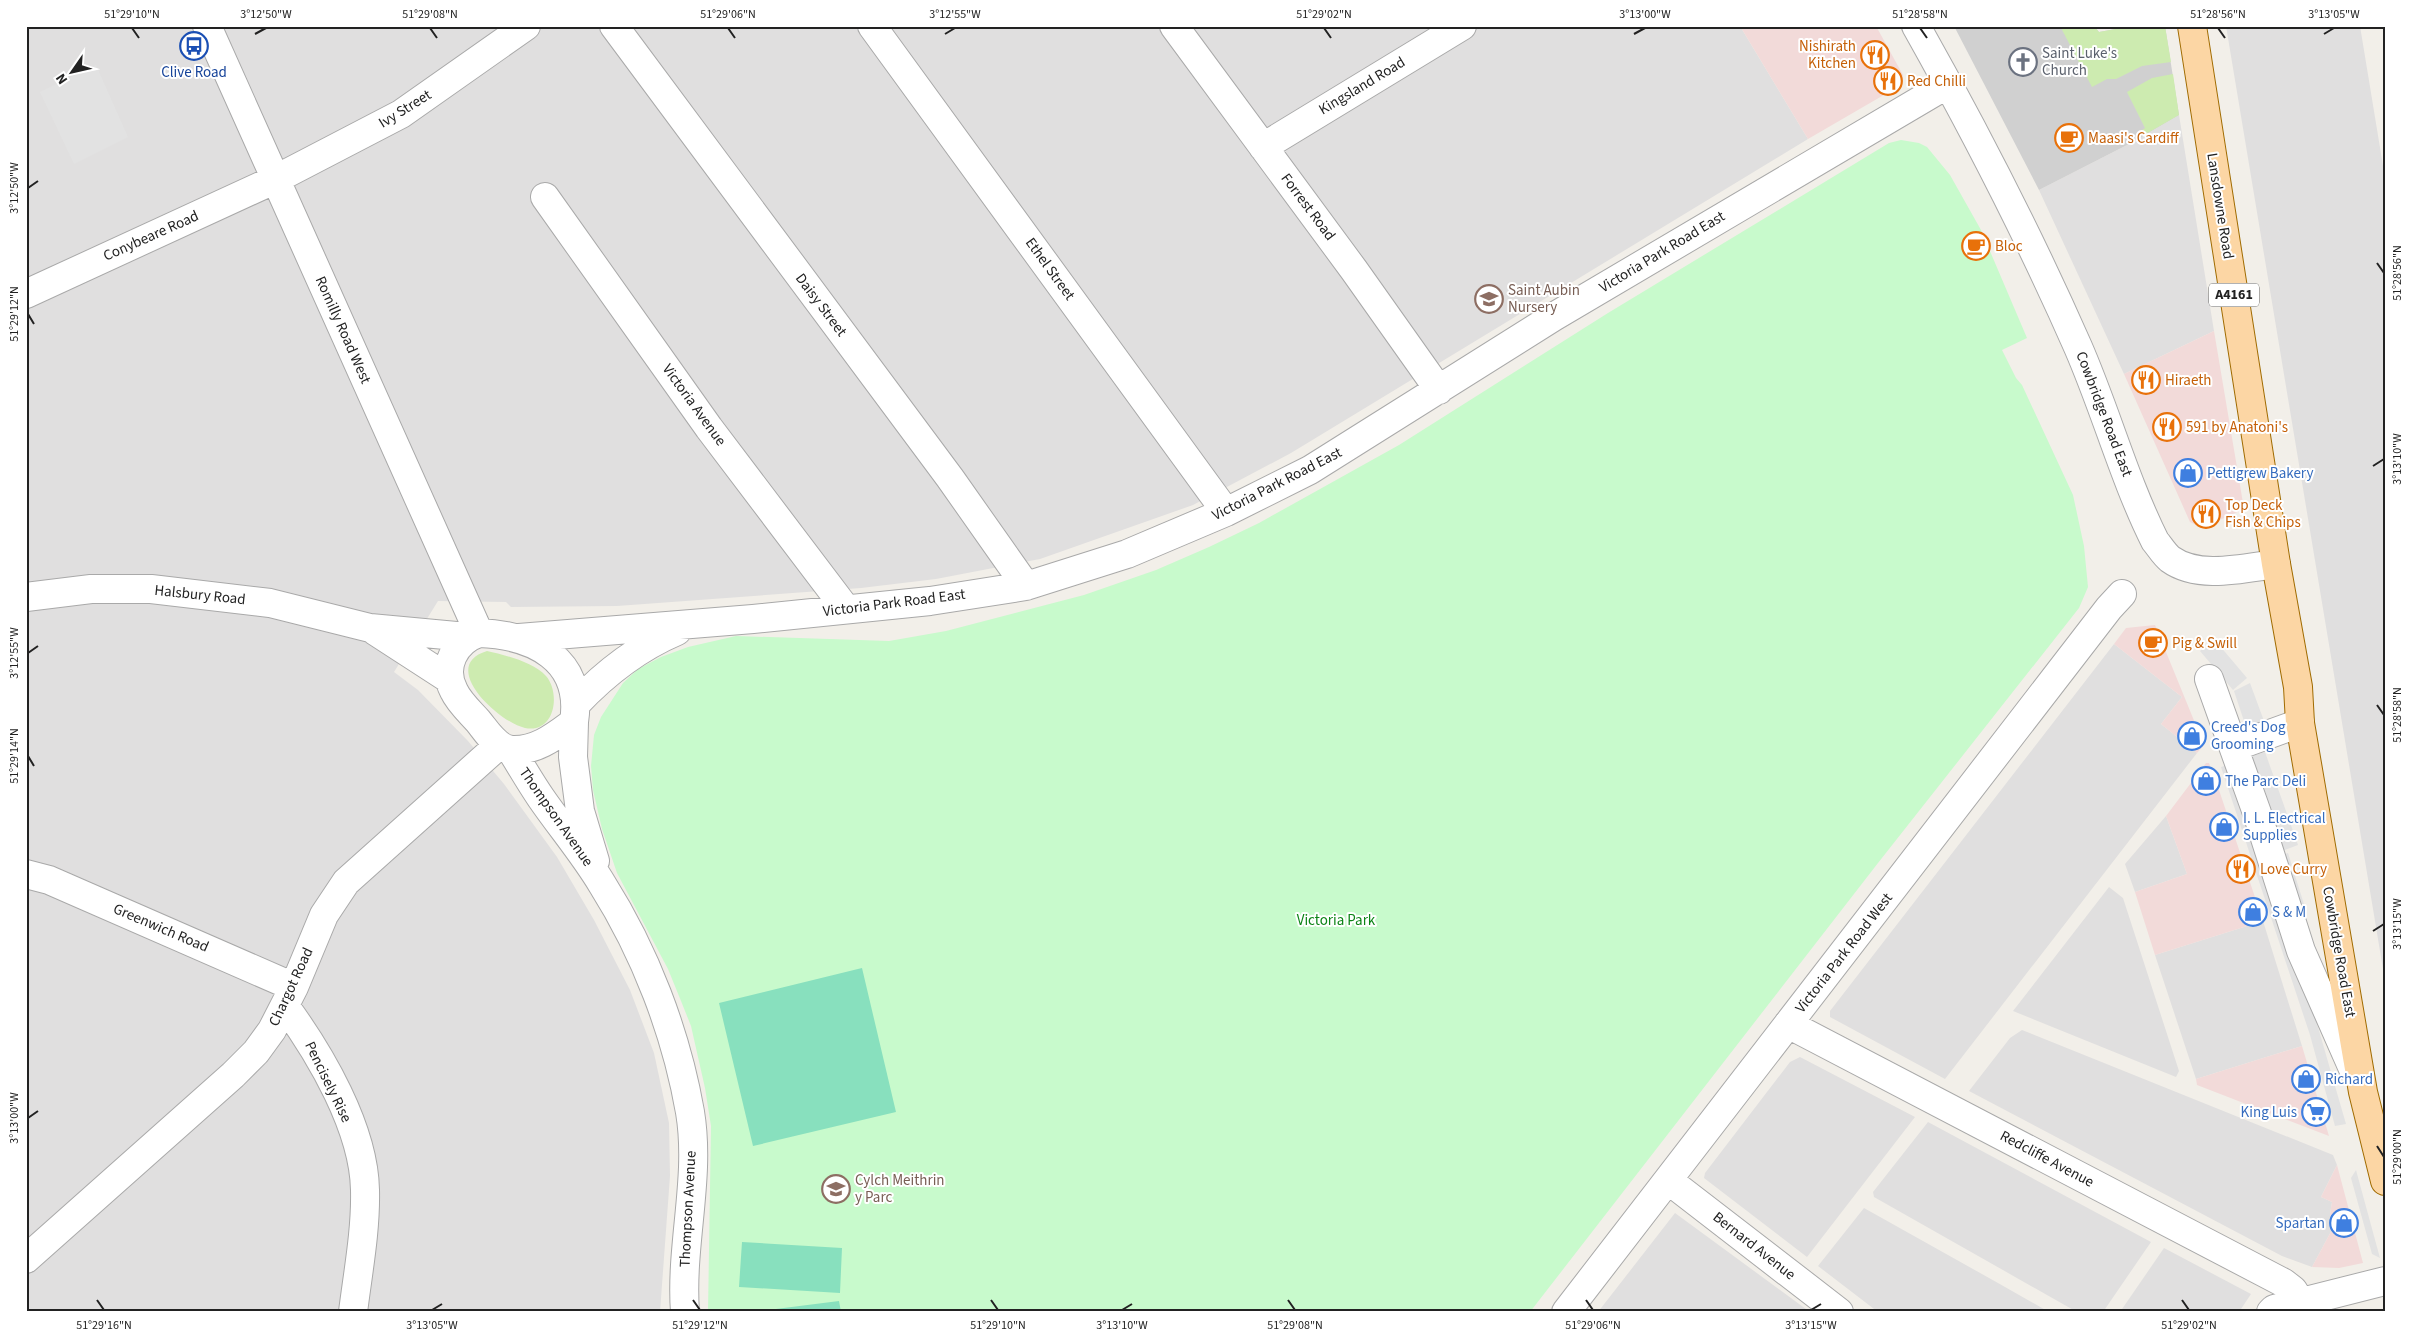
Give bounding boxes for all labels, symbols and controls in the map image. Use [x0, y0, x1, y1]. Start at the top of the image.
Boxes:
text: 51°29'10"N [104, 6, 160, 23]
text: 3°12'50"W [240, 6, 292, 23]
text: 51°29'08"N [402, 6, 458, 23]
text: 51°29'06"N [700, 6, 756, 23]
text: 3°12'55"W [929, 6, 981, 23]
text: 51°29'02"N [1296, 6, 1352, 23]
text: 3°13'00"W [1619, 6, 1671, 23]
text: 51°28'58"N [1892, 6, 1948, 23]
text: 51°28'56"N [2190, 6, 2246, 23]
text: 3°13'05"W [2308, 6, 2360, 23]
bus stop icon: Clive Road [179, 31, 209, 61]
place label: Nishirath Kitchen [1799, 36, 1856, 74]
restaurant icon: Nishirath Kitchen [1860, 40, 1890, 70]
place label: Saint Luke's Church [2042, 43, 2117, 81]
church icon: Saint Luke's Church [2008, 47, 2038, 77]
north arrow [48, 48, 98, 98]
street label: Kingsland Road [1315, 52, 1409, 120]
place label: Clive Road [161, 62, 227, 83]
restaurant icon: Red Chilli [1873, 66, 1903, 96]
text: N [51, 69, 73, 88]
place label: Red Chilli [1907, 71, 1966, 92]
street label: Ivy Street [375, 85, 435, 133]
cafe icon: Maasi's Cardiff [2054, 123, 2084, 153]
place label: Maasi's Cardiff [2088, 128, 2180, 149]
street label: Lansdowne Road [2201, 151, 2239, 261]
text: 3°12'50"W [6, 162, 23, 214]
street label: Forrest Road [1276, 169, 1340, 245]
street label: Conybeare Road [100, 206, 202, 266]
street label: Victoria Park Road East [1595, 206, 1729, 298]
cafe icon: Bloc [1961, 231, 1991, 261]
street label: Ethel Street [1020, 233, 1080, 305]
place label: Bloc [1995, 236, 2023, 257]
text: 51°28'56"N [2389, 245, 2406, 301]
street label: Daisy Street [790, 269, 852, 341]
street label: Romilly Road West [310, 273, 376, 387]
place label: Saint Aubin Nursery [1508, 280, 1580, 318]
school or university icon: Saint Aubin Nursery [1474, 284, 1504, 314]
road number: A4161 [2209, 284, 2259, 306]
text: 51°29'12"N [6, 286, 23, 342]
street label: Cowbridge Road East [2070, 348, 2138, 480]
street label: Victoria Avenue [657, 360, 731, 450]
restaurant icon: Hiraeth [2131, 365, 2161, 395]
place label: Hiraeth [2165, 370, 2211, 391]
restaurant icon: 591 by Anatoni's [2152, 412, 2182, 442]
place label: 591 by Anatoni's [2186, 417, 2288, 438]
text: 3°13'10"W [2389, 433, 2406, 485]
street label: Victoria Park Road East [1208, 442, 1346, 526]
shop icon: Pettigrew Bakery [2173, 458, 2203, 488]
place label: Pettigrew Bakery [2207, 463, 2313, 484]
place label: Top Deck Fish & Chips [2225, 495, 2301, 533]
restaurant icon: Top Deck Fish & Chips [2191, 499, 2221, 529]
street label: Halsbury Road [153, 580, 247, 610]
street label: Victoria Park Road East [822, 584, 966, 622]
text: 3°12'55"W [6, 627, 23, 679]
cafe icon: Pig & Swill [2138, 628, 2168, 658]
place label: Pig & Swill [2172, 633, 2237, 654]
text: 51°28'58"N [2389, 687, 2406, 743]
place label: Creed's Dog Grooming [2211, 717, 2286, 755]
shop icon: Creed's Dog Grooming [2177, 721, 2207, 751]
text: 51°29'14"N [6, 728, 23, 784]
street label: Thompson Avenue [514, 763, 598, 871]
shop icon: The Parc Deli [2191, 766, 2221, 796]
place label: The Parc Deli [2225, 771, 2306, 792]
place label: I. L. Electrical Supplies [2243, 808, 2326, 846]
shop icon: I. L. Electrical Supplies [2209, 812, 2239, 842]
restaurant icon: Love Curry [2226, 854, 2256, 884]
place label: Love Curry [2260, 859, 2327, 880]
street label: Cowbridge Road East [2317, 885, 2361, 1019]
street label: Victoria Park Road West [1790, 889, 1898, 1017]
shop icon: S & M [2238, 897, 2268, 927]
street label: Greenwich Road [110, 898, 212, 958]
text: 3°13'15"W [2389, 898, 2406, 950]
place label: S & M [2272, 902, 2306, 923]
park label: Victoria Park [1297, 910, 1376, 931]
street label: Chargot Road [264, 944, 318, 1030]
street label: Pencisely Rise [299, 1038, 357, 1126]
shop icon: Richard [2291, 1064, 2321, 1094]
place label: Richard [2325, 1069, 2373, 1090]
text: 3°13'00"W [6, 1092, 23, 1144]
supermarket icon: King Luis [2301, 1097, 2331, 1127]
place label: King Luis [2241, 1102, 2297, 1123]
street label: Redcliffe Avenue [1996, 1125, 2098, 1193]
text: 51°29'00"N [2389, 1129, 2406, 1185]
street label: Thompson Avenue [674, 1150, 702, 1268]
place label: Cylch Meithrin y Parc [855, 1170, 945, 1208]
school or university icon: Cylch Meithrin y Parc [821, 1174, 851, 1204]
street label: Bernard Avenue [1708, 1207, 1800, 1285]
shop icon: Spartan [2329, 1208, 2359, 1238]
place label: Spartan [2276, 1213, 2325, 1234]
text: 51°29'16"N [76, 1317, 132, 1334]
text: 3°13'05"W [406, 1317, 458, 1334]
text: 51°29'12"N [672, 1317, 728, 1334]
text: 51°29'10"N [970, 1317, 1026, 1334]
text: 3°13'10"W [1096, 1317, 1148, 1334]
text: 51°29'08"N [1267, 1317, 1323, 1334]
text: 51°29'06"N [1565, 1317, 1621, 1334]
text: 3°13'15"W [1785, 1317, 1837, 1334]
text: 51°29'02"N [2161, 1317, 2217, 1334]

